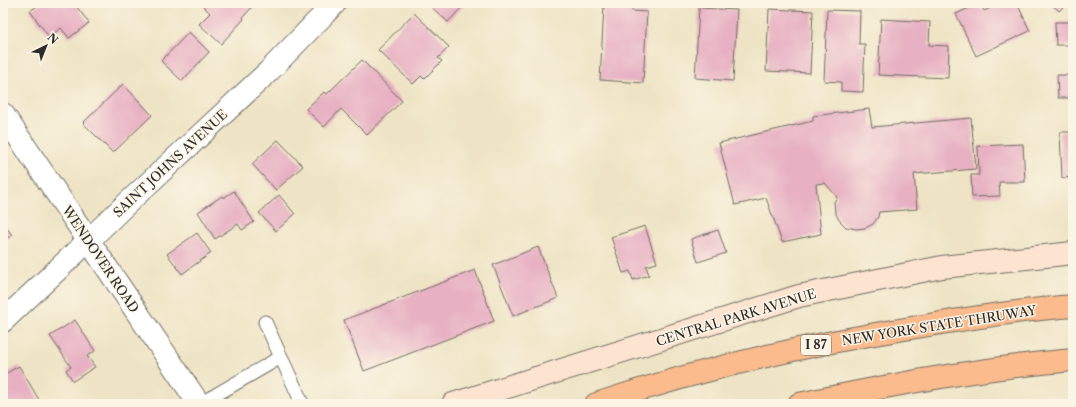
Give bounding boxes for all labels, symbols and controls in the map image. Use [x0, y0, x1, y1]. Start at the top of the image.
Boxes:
north arrow [26, 26, 66, 66]
text: N [45, 30, 61, 47]
street label: SAINT JOHNS AVENUE [110, 106, 230, 220]
street label: WENDOVER ROAD [59, 202, 143, 316]
street label: CENTRAL PARK AVENUE [654, 285, 818, 349]
street label: NEW YORK STATE THRUWAY [841, 302, 1038, 348]
road number: I 87 [801, 335, 831, 355]

